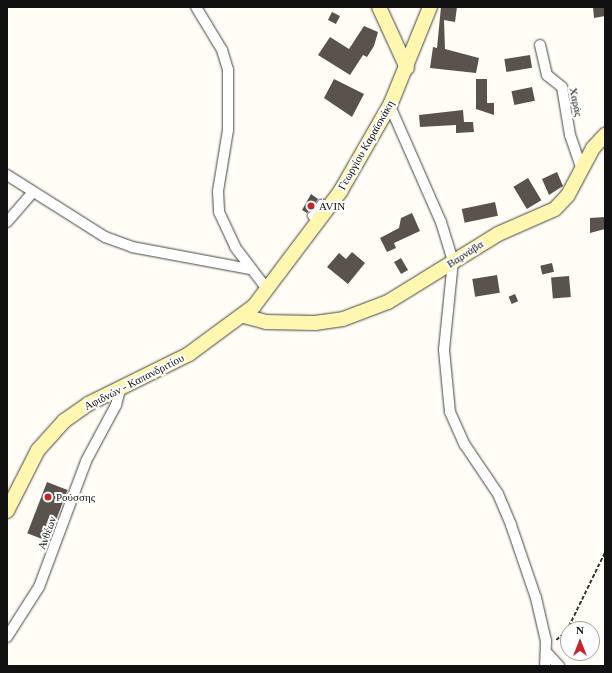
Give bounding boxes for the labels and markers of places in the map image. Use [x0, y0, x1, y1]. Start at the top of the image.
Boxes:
place label: AVIN [319, 199, 345, 213]
marker: AVIN [306, 201, 316, 211]
place label: Ρούσσης [56, 490, 95, 504]
marker: Ρούσσης [43, 492, 53, 502]

